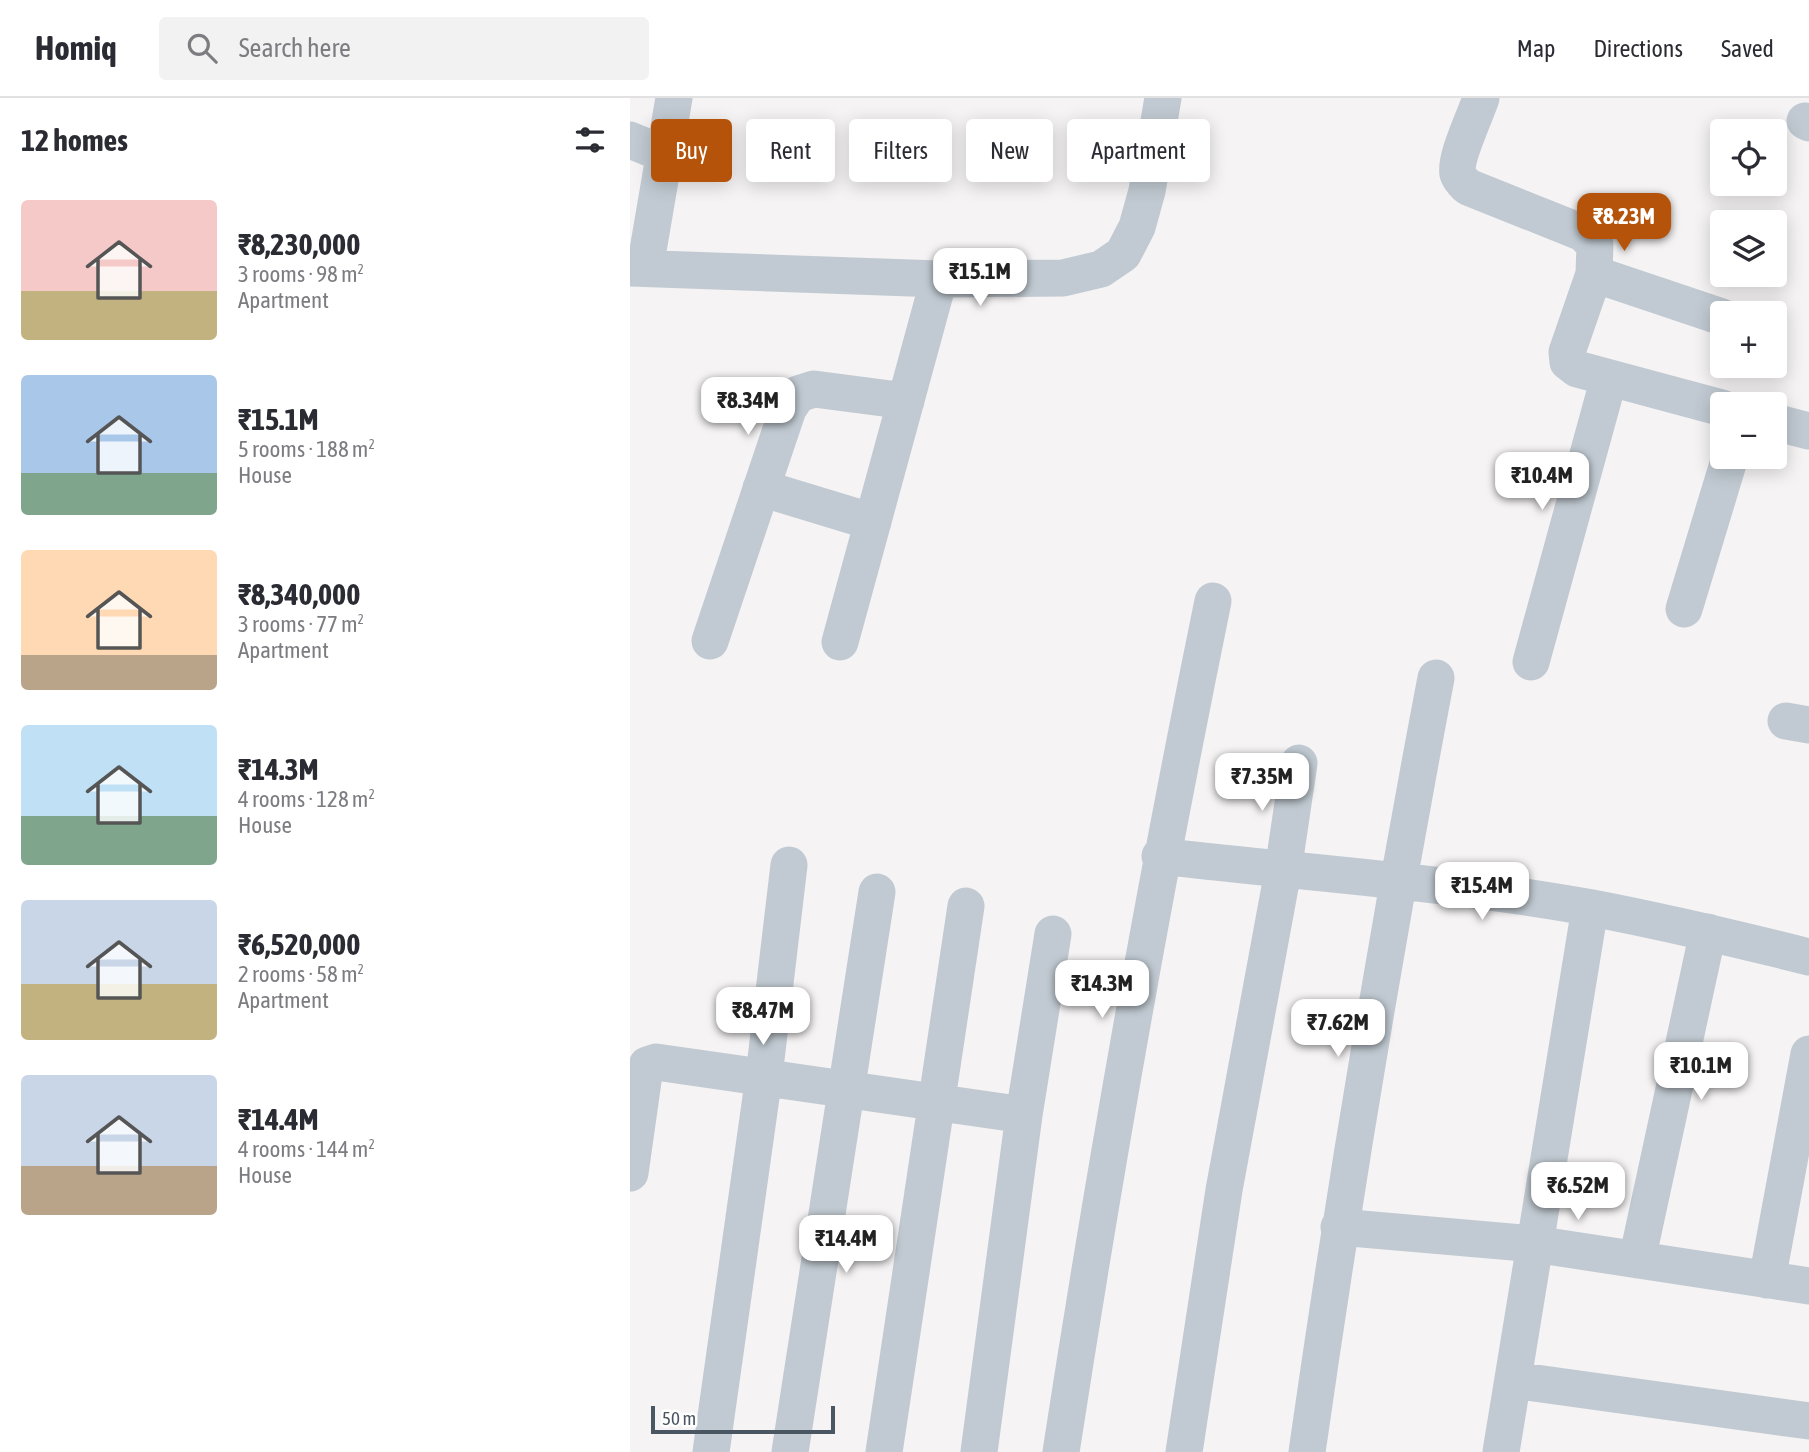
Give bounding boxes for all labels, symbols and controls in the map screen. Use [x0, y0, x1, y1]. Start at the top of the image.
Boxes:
search box [159, 17, 649, 80]
text: Homiq [35, 29, 117, 67]
icon: search [183, 29, 221, 67]
text: Search here [239, 33, 351, 63]
text: Map [1517, 35, 1555, 62]
text: Directions [1593, 35, 1683, 62]
text: Saved [1721, 35, 1774, 62]
chip: Buy [651, 119, 732, 182]
chip: Rent [746, 119, 835, 182]
chip: Filters [849, 119, 952, 182]
chip: New [966, 119, 1053, 182]
chip: Apartment [1067, 119, 1210, 182]
map controls [1710, 119, 1787, 469]
button: locate [1710, 119, 1787, 196]
icon: filters [571, 121, 609, 159]
text: 12 homes [21, 123, 128, 157]
pin: ₹8.23M [1567, 194, 1681, 253]
text: ₹8.23M [1593, 203, 1655, 229]
button: layers [1710, 210, 1787, 287]
text: ₹8,230,000 [238, 227, 360, 261]
icon: home [77, 228, 161, 312]
pin: ₹15.1M [923, 248, 1037, 308]
text: ₹15.1M [949, 258, 1011, 284]
text: 3 rooms · 98 m² [238, 261, 364, 287]
text: Apartment [238, 287, 329, 313]
button: + [1710, 301, 1787, 378]
pin: ₹8.34M [691, 378, 805, 437]
text: ₹8.34M [717, 387, 779, 413]
button: − [1710, 392, 1787, 469]
text: ₹15.1M [238, 402, 319, 436]
icon: home [77, 403, 161, 487]
text: 5 rooms · 188 m² [238, 436, 375, 462]
pin: ₹10.4M [1485, 452, 1599, 512]
text: House [238, 462, 292, 488]
text: ₹10.4M [1511, 462, 1573, 488]
text: ₹8,340,000 [238, 577, 360, 611]
icon: home [77, 578, 161, 662]
text: 3 rooms · 77 m² [238, 611, 364, 637]
text: Apartment [238, 637, 329, 663]
text: ₹14.3M [238, 752, 319, 786]
icon: home [77, 753, 161, 837]
pin: ₹7.35M [1205, 754, 1319, 813]
text: ₹7.35M [1231, 763, 1293, 789]
text: 4 rooms · 128 m² [238, 786, 375, 812]
text: House [238, 812, 292, 838]
pin: ₹15.4M [1425, 862, 1539, 922]
text: ₹15.4M [1451, 872, 1513, 898]
text: ₹6,520,000 [238, 927, 360, 961]
icon: home [77, 928, 161, 1012]
pin: ₹14.3M [1045, 960, 1159, 1020]
text: 2 rooms · 58 m² [238, 961, 364, 987]
text: ₹14.3M [1071, 970, 1133, 996]
text: Apartment [238, 987, 329, 1013]
pin: ₹8.47M [706, 988, 820, 1047]
text: ₹8.47M [732, 997, 794, 1023]
pin: ₹7.62M [1281, 1000, 1395, 1059]
text: ₹7.62M [1307, 1009, 1369, 1035]
pin: ₹10.1M [1644, 1042, 1758, 1102]
text: ₹10.1M [1670, 1052, 1732, 1078]
text: ₹14.4M [238, 1102, 319, 1136]
icon: home [77, 1103, 161, 1187]
text: 4 rooms · 144 m² [238, 1136, 375, 1162]
text: House [238, 1162, 292, 1188]
pin: ₹6.52M [1521, 1162, 1635, 1222]
text: ₹6.52M [1547, 1172, 1609, 1198]
pin: ₹14.4M [789, 1216, 903, 1275]
text: ₹14.4M [815, 1225, 877, 1251]
scale bar [651, 1403, 835, 1435]
text: 50 m [662, 1407, 696, 1429]

